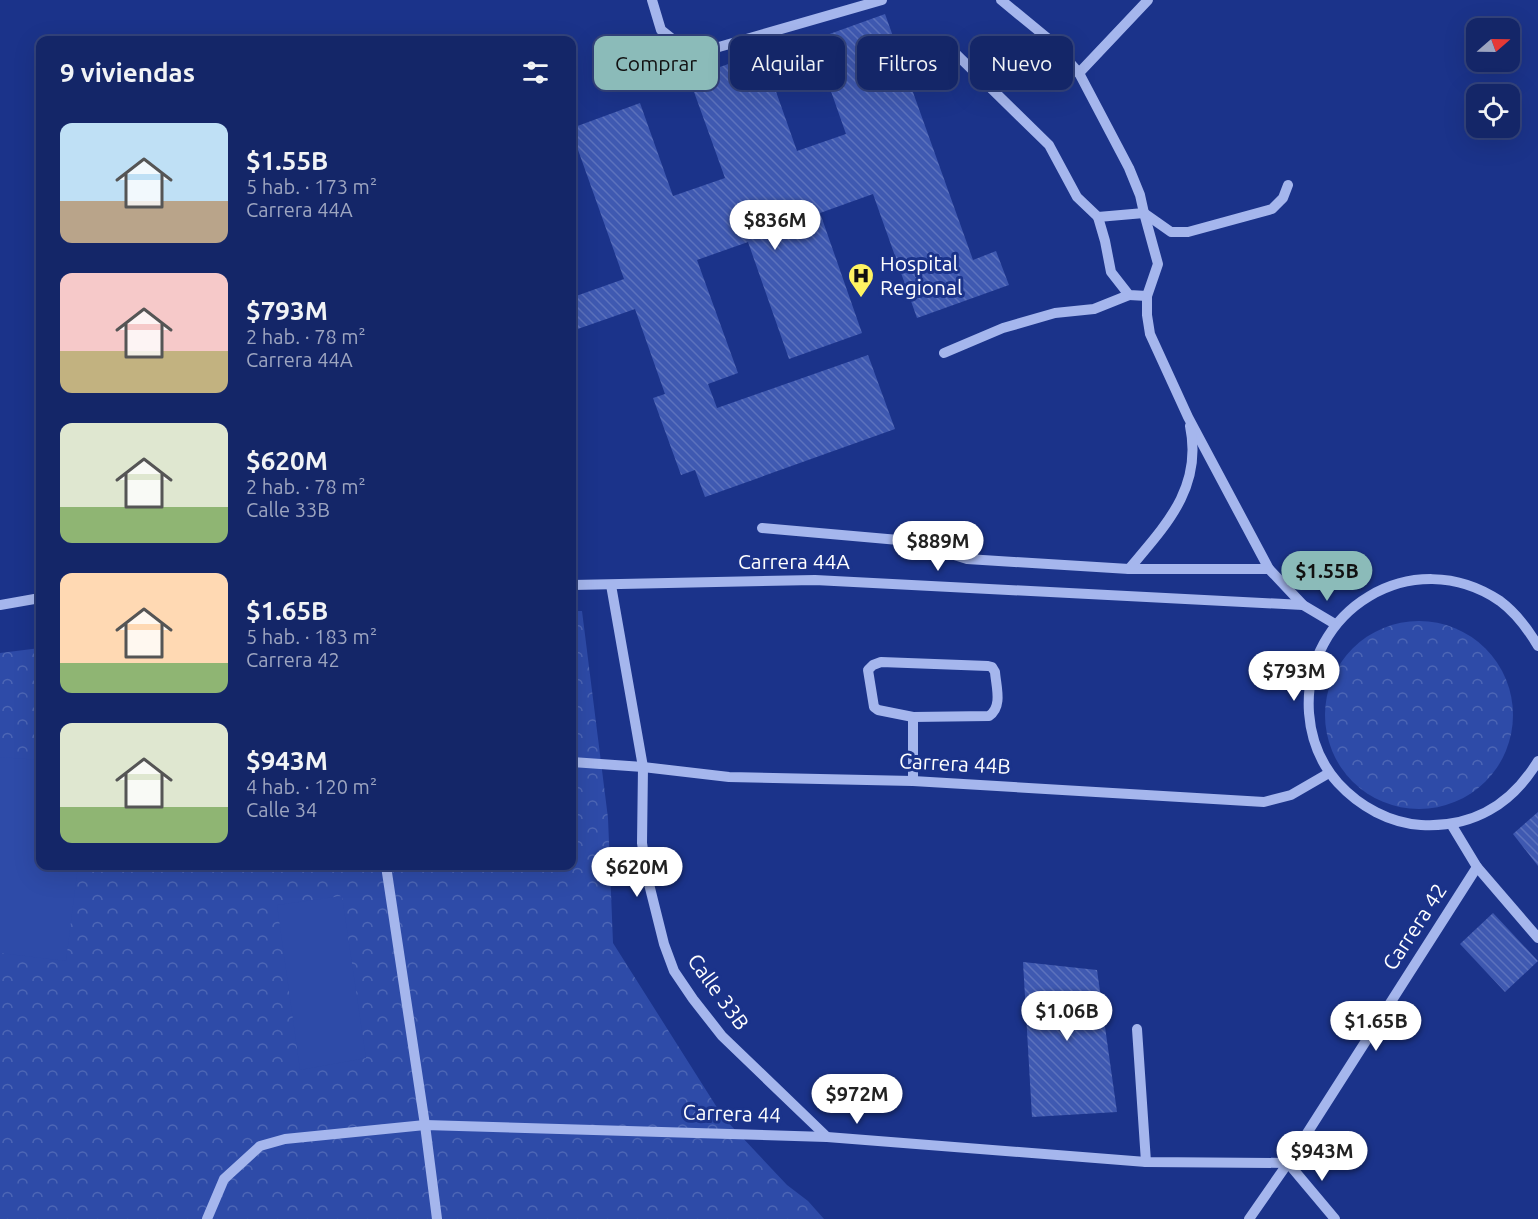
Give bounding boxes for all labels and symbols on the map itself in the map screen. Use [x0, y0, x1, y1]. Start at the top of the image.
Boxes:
north arrow [1466, 18, 1520, 72]
pin: $836M [733, 200, 817, 251]
place label: Hospital Regional [880, 251, 962, 299]
hospital icon: Hospital Regional [846, 261, 876, 299]
pin: $889M [896, 521, 980, 572]
street label: Carrera 44A [738, 549, 850, 573]
pin: $1.55B [1278, 551, 1376, 602]
pin: $793M [1252, 651, 1336, 702]
street label: Carrera 44B [899, 748, 1011, 778]
pin: $620M [595, 847, 679, 898]
street label: Carrera 42 [1377, 879, 1451, 974]
street label: Calle 33B [683, 949, 754, 1034]
pin: $1.06B [1018, 991, 1116, 1042]
pin: $1.65B [1327, 1001, 1425, 1052]
pin: $972M [815, 1074, 899, 1125]
street label: Carrera 44 [682, 1099, 782, 1127]
pin: $943M [1280, 1131, 1364, 1182]

